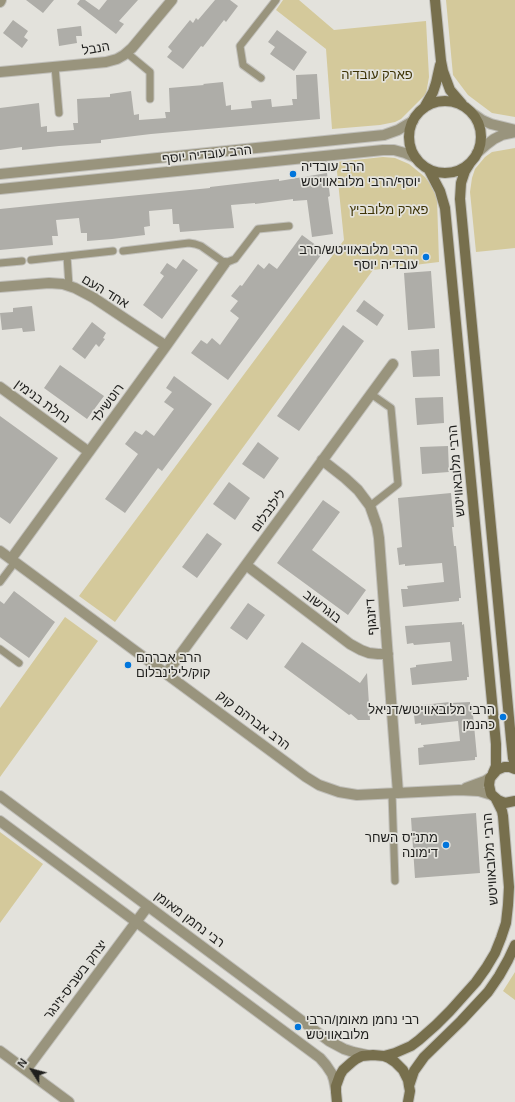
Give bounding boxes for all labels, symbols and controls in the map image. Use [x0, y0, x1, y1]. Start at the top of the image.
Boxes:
street label: הנבל [81, 39, 111, 59]
park label: פארק עובדיה [341, 67, 413, 83]
street label: הרב עובדיה יוסף [161, 143, 253, 167]
place label: הרב עובדיה יוסף/הרבי מלובאוויטש [301, 159, 421, 190]
marker: הרב עובדיה יוסף/הרבי מלובאוויטש [288, 169, 298, 179]
park label: פארק מלובביץ [350, 202, 428, 218]
place label: הרבי מלובאוויטש/הרב עובדיה יוסף [299, 242, 418, 273]
marker: הרבי מלובאוויטש/הרב עובדיה יוסף [421, 252, 431, 262]
street label: אחד העם [79, 272, 131, 312]
street label: נחלת בנימין [11, 377, 73, 427]
street label: רוטשילד [88, 381, 128, 427]
street label: הרבי מלובאוויטש [445, 424, 469, 518]
street label: לילנבלום [248, 487, 290, 535]
street label: בוגרשוב [300, 587, 344, 627]
street label: דיזנגוף [363, 598, 381, 636]
place label: הרב אברהם קוק/לילינבלום [136, 650, 211, 681]
marker: הרב אברהם קוק/לילינבלום [123, 660, 133, 670]
street label: הרב אברהם קוק [213, 688, 293, 754]
place label: הרבי מלובאוויטש/דניאל כהנמן [368, 702, 495, 733]
marker: הרבי מלובאוויטש/דניאל כהנמן [498, 712, 508, 722]
street label: הרבי מלובאוויטש [480, 812, 502, 906]
place label: מתנ"ס השחר דימונה [365, 830, 438, 861]
marker: מתנ"ס השחר דימונה [441, 840, 451, 850]
street label: רבי נחמן מאומן [151, 889, 227, 951]
street label: יצחק בשביס-זינגר [41, 937, 111, 1023]
place label: רבי נחמן מאומן/הרבי מלובאוויטש [306, 1012, 419, 1043]
marker: רבי נחמן מאומן/הרבי מלובאוויטש [293, 1022, 303, 1032]
north arrow [12, 1050, 52, 1090]
text: N [15, 1056, 29, 1070]

